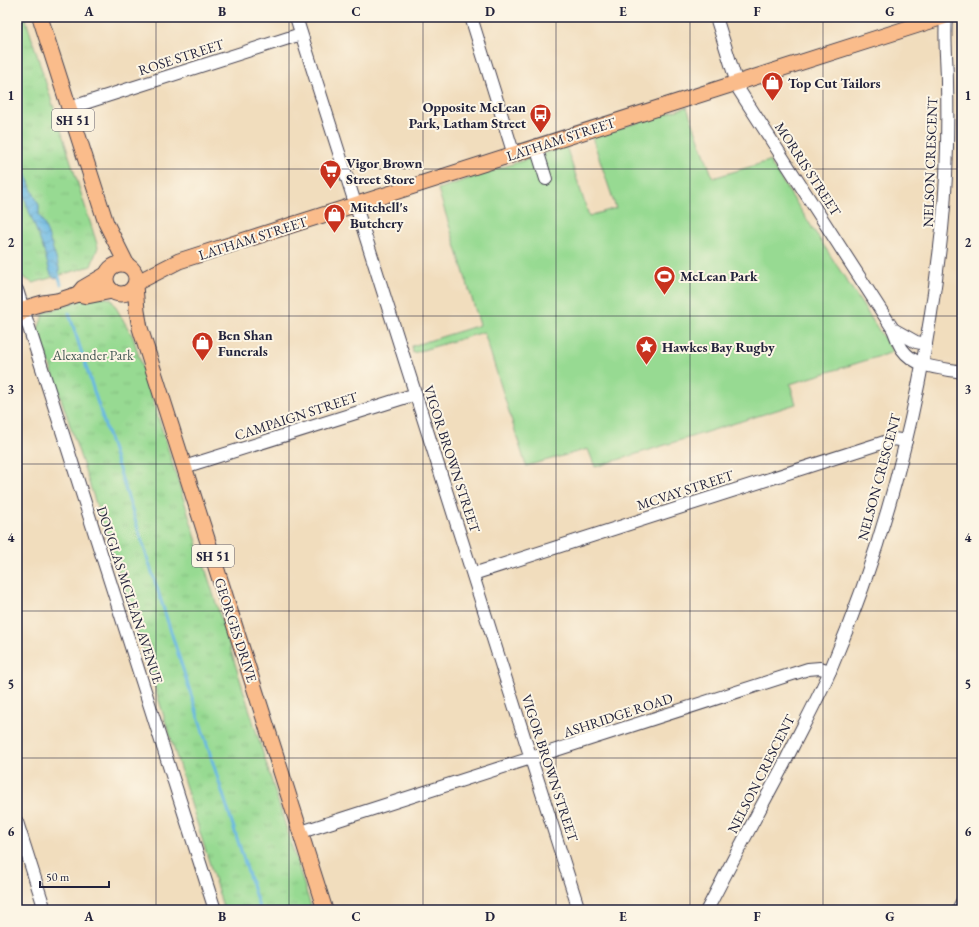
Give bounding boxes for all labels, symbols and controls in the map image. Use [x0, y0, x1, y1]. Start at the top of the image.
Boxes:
text: A [83, 3, 94, 20]
text: B [218, 3, 226, 20]
text: C [351, 3, 361, 20]
text: D [485, 3, 495, 20]
text: E [619, 3, 627, 20]
text: F [753, 3, 761, 20]
text: G [885, 3, 895, 20]
street label: ROSE STREET [136, 35, 227, 79]
shop icon: Top Cut Tailors [760, 70, 786, 103]
place label: Top Cut Tailors [788, 74, 881, 92]
text: 1 [8, 87, 15, 104]
text: 1 [965, 87, 972, 104]
street label: NELSON CRESCENT [919, 96, 941, 228]
place label: Opposite McLean Park, Latham Street [409, 98, 527, 132]
bus stop icon: Opposite McLean Park, Latham Street [528, 102, 554, 135]
road number: SH 51 [52, 109, 94, 131]
street label: LATHAM STREET [504, 113, 618, 165]
street label: MORRIS STREET [771, 119, 845, 220]
place label: Vigor Brown Street Store [346, 154, 422, 188]
supermarket icon: Vigor Brown Street Store [317, 158, 343, 191]
place label: Mitchell's Butchery [350, 198, 408, 232]
shop icon: Mitchell's Butchery [321, 202, 347, 235]
street label: LATHAM STREET [196, 212, 310, 264]
text: 2 [8, 234, 15, 251]
text: 2 [965, 234, 972, 251]
sports icon: McLean Park [651, 263, 677, 296]
place label: McLean Park [680, 267, 758, 285]
place label: Ben Shan Funerals [218, 326, 273, 360]
shop icon: Ben Shan Funerals [189, 330, 215, 363]
place icon: Hawkes Bay Rugby [634, 334, 660, 367]
place label: Hawkes Bay Rugby [662, 338, 775, 356]
park label: Alexander Park [52, 346, 134, 364]
text: 3 [8, 381, 15, 398]
text: 3 [965, 381, 972, 398]
street label: VIGOR BROWN STREET [420, 383, 485, 536]
street label: CAMPAIGN STREET [232, 387, 360, 444]
street label: NELSON CRESCENT [853, 411, 905, 543]
street label: MCVAY STREET [634, 466, 736, 514]
street label: DOUGLAS MCLEAN AVENUE [93, 504, 167, 686]
text: 4 [8, 529, 15, 546]
text: 4 [965, 529, 972, 546]
road number: SH 51 [192, 545, 234, 567]
street label: GEORGES DRIVE [211, 575, 261, 685]
text: 5 [8, 676, 14, 693]
text: 5 [965, 676, 971, 693]
street label: ASHRIDGE ROAD [560, 689, 676, 742]
street label: VIGOR BROWN STREET [518, 692, 583, 845]
street label: NELSON CRESCENT [723, 711, 799, 836]
text: 6 [8, 823, 15, 840]
text: 6 [965, 823, 972, 840]
scale bar [40, 863, 109, 889]
text: 50 m [46, 869, 70, 885]
text: A [83, 908, 94, 925]
text: B [218, 908, 226, 925]
text: C [351, 908, 361, 925]
text: D [485, 908, 495, 925]
text: E [619, 908, 627, 925]
text: F [753, 908, 761, 925]
text: G [885, 908, 895, 925]

